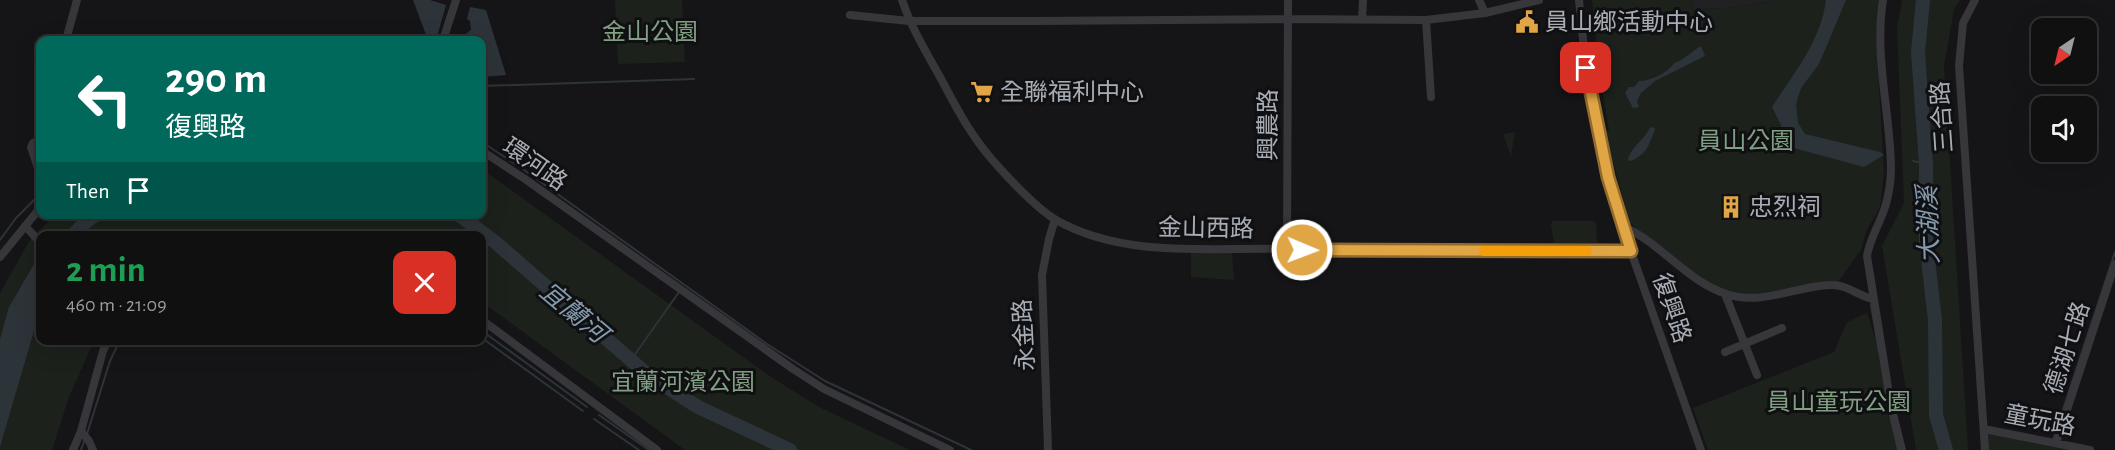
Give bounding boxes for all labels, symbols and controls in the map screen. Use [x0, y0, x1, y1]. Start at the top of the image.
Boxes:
public building icon: 員山鄉活動中心 [1514, 9, 1540, 35]
place label: 員山鄉活動中心 [1545, 9, 1713, 35]
north arrow [2031, 18, 2097, 84]
map controls [2031, 18, 2097, 162]
park label: 金山公園 [602, 19, 698, 45]
pin [1560, 42, 1611, 93]
icon: arrive [1569, 51, 1602, 84]
text: 290 m [165, 58, 267, 100]
icon: left [66, 60, 144, 138]
supermarket icon: 全聯福利中心 [969, 79, 995, 105]
place label: 全聯福利中心 [1000, 79, 1144, 105]
street label: 三合路 [1927, 80, 1957, 154]
street label: 興農路 [1255, 89, 1281, 161]
button: sound [2031, 96, 2097, 162]
text: 復興路 [165, 114, 246, 141]
park label: 員山公園 [1698, 129, 1794, 154]
street label: 環河路 [498, 133, 572, 195]
icon: arrive [122, 174, 155, 207]
text: Then [66, 180, 110, 202]
water label: 大湖溪 [1914, 182, 1943, 264]
building icon: 忠烈祠 [1718, 194, 1744, 220]
place label: 忠烈祠 [1749, 194, 1821, 220]
street label: 金山西路 [1158, 214, 1254, 242]
position arrow [1270, 218, 1334, 282]
button: close [393, 251, 456, 314]
text: 2 min [66, 252, 146, 288]
street label: 復興路 [1648, 270, 1696, 346]
water label: 宜蘭河 [535, 277, 616, 351]
text: 460 m · 21:09 [66, 295, 167, 315]
street label: 永金路 [1009, 298, 1039, 372]
street label: 德湖七路 [2040, 298, 2094, 398]
park label: 宜蘭河濱公園 [611, 369, 755, 395]
park label: 員山童玩公園 [1767, 389, 1911, 415]
street label: 童玩路 [2002, 400, 2078, 440]

